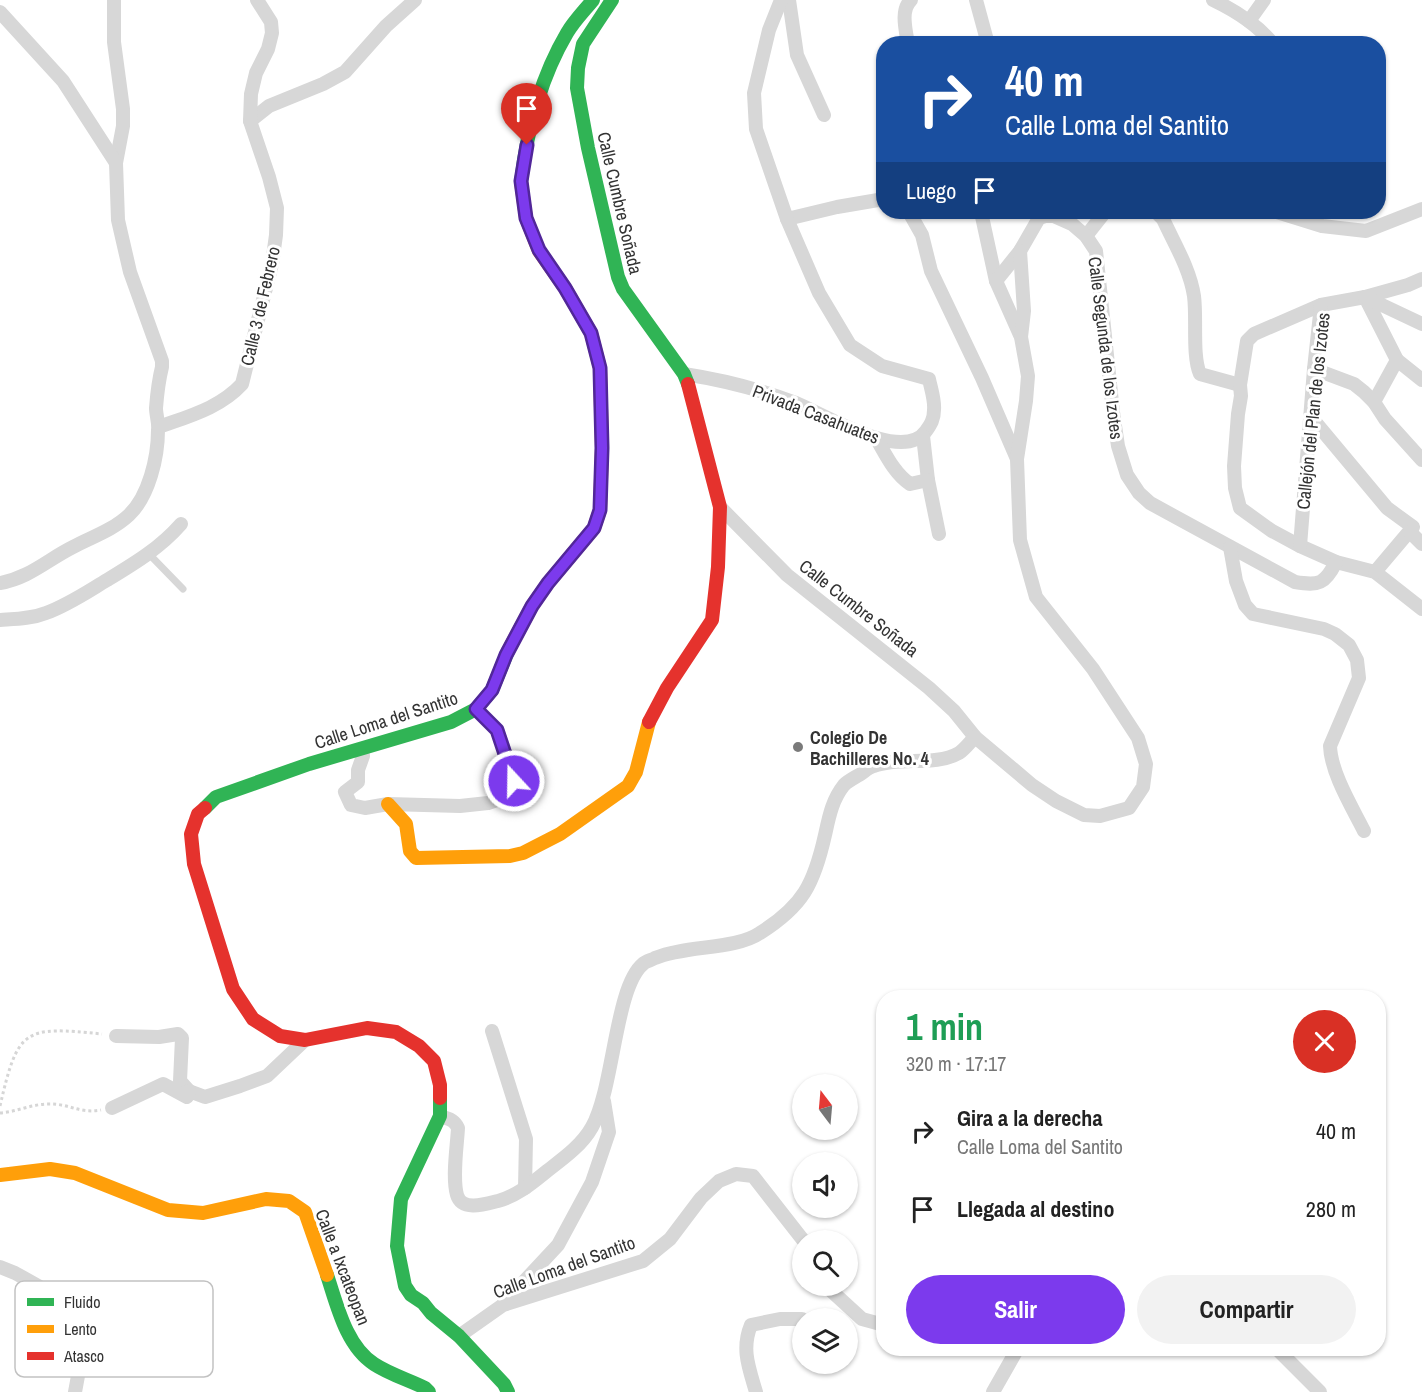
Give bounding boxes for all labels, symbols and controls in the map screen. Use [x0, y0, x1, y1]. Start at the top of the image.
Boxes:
text: 40 m [1005, 53, 1084, 109]
icon: right [906, 60, 984, 138]
pin [501, 83, 552, 145]
icon: arrive [510, 92, 543, 125]
text: Calle Loma del Santito [1005, 107, 1229, 143]
street label: Calle Cumbre Soñada [591, 129, 649, 277]
icon: arrive [968, 174, 1001, 207]
text: Luego [906, 176, 956, 206]
street label: Calle 3 de Febrero [234, 244, 286, 368]
street label: Calle Segunda de los Izotes [1082, 255, 1130, 441]
street label: Callejón del Plan de los Izotes [1290, 311, 1336, 511]
street label: Privada Casahuates [749, 378, 883, 450]
street label: Calle Cumbre Soñada [794, 553, 924, 663]
street label: Calle Loma del Santito [311, 685, 461, 755]
place label: Colegio De Bachilleres No. 4 [810, 725, 930, 771]
marker: Colegio De Bachilleres No. 4 [791, 740, 805, 754]
position arrow [482, 749, 546, 813]
text: 1 min [906, 1003, 983, 1051]
button: close [1293, 1010, 1356, 1073]
text: 320 m · 17:17 [906, 1050, 1006, 1077]
north arrow [792, 1074, 858, 1140]
map controls [792, 1074, 858, 1374]
text: Gira a la derecha [957, 1103, 1102, 1133]
icon: right [906, 1115, 939, 1148]
text: 40 m [1316, 1116, 1356, 1146]
text: Calle Loma del Santito [957, 1133, 1123, 1160]
button: sound [792, 1152, 858, 1218]
icon: arrive [906, 1193, 939, 1226]
text: Llegada al destino [957, 1194, 1114, 1224]
text: 280 m [1306, 1194, 1356, 1224]
street label: Calle a Ixcateopan [309, 1205, 377, 1329]
street label: Calle Loma del Santito [490, 1230, 638, 1304]
button: search [792, 1230, 858, 1296]
button: Salir [906, 1275, 1125, 1344]
button: Compartir [1137, 1275, 1356, 1344]
legend [15, 1281, 213, 1377]
text: Fluido [64, 1291, 100, 1313]
button: layers [792, 1308, 858, 1374]
text: Lento [64, 1318, 97, 1340]
text: Atasco [63, 1345, 104, 1367]

